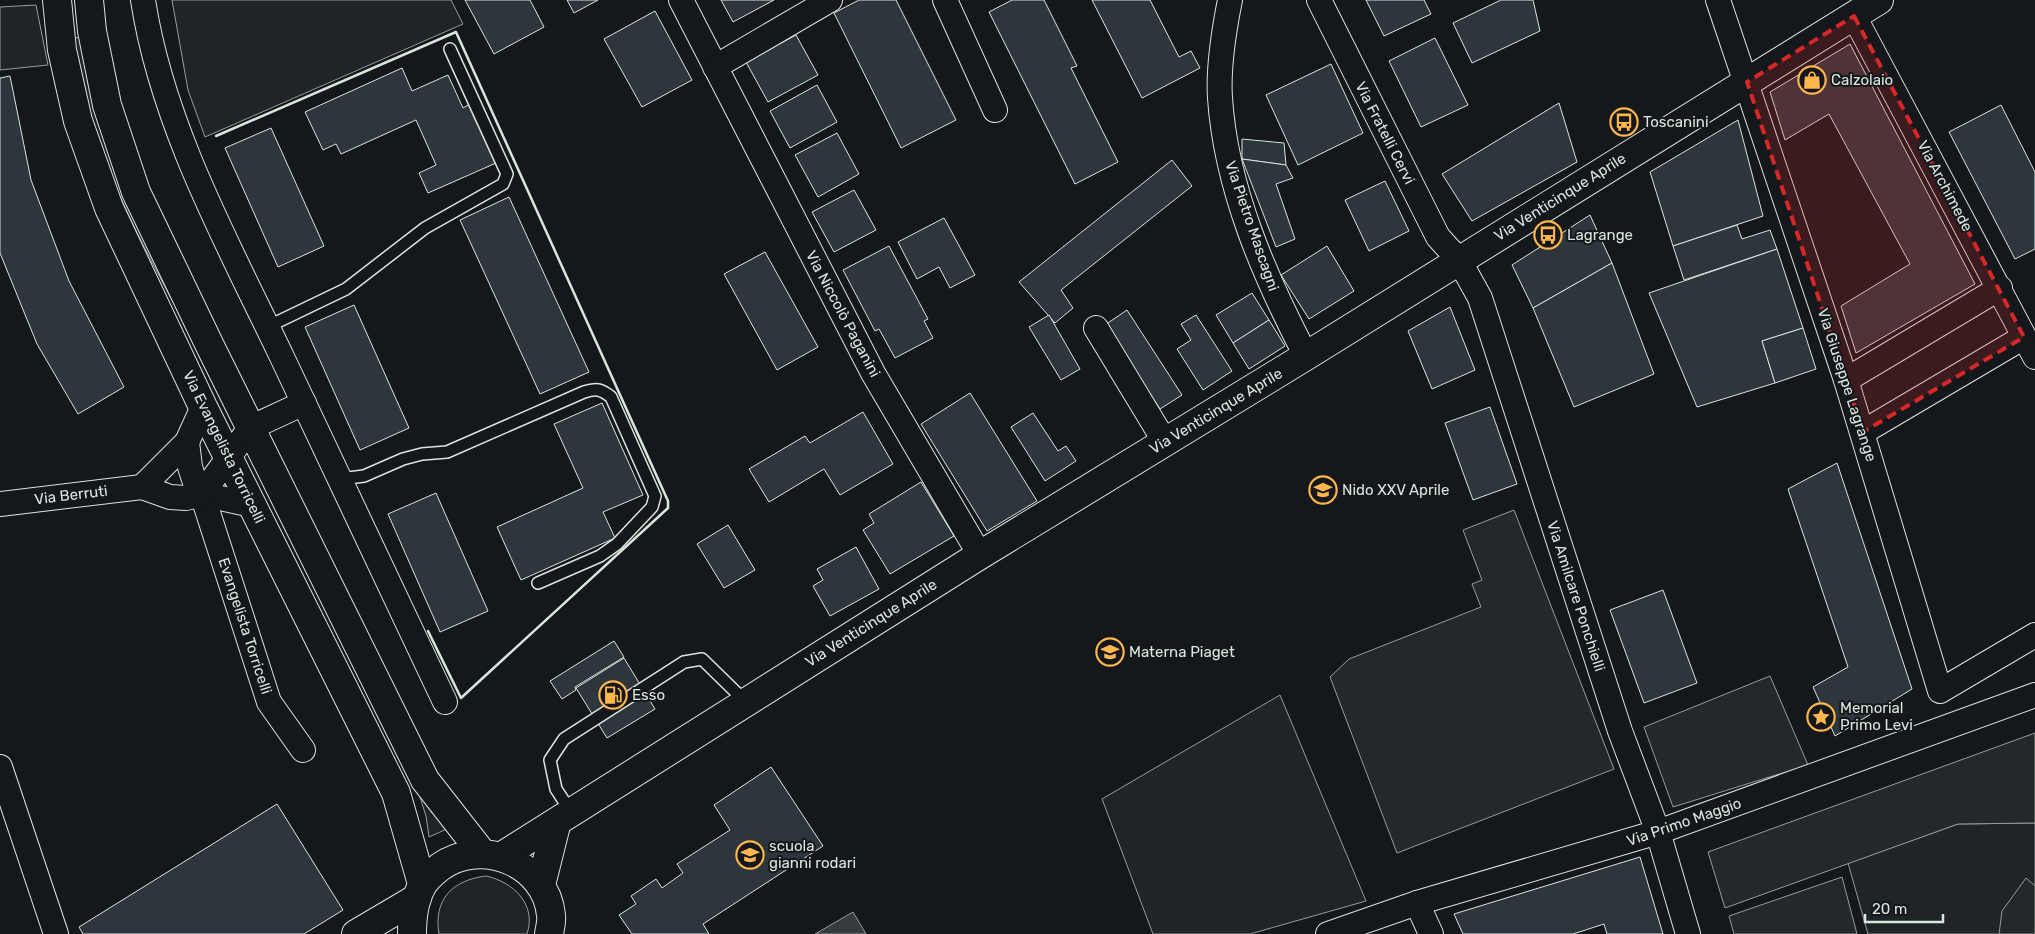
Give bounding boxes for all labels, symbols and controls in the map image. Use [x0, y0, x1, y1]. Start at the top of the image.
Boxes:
shop icon: Calzolaio [1797, 65, 1827, 95]
place label: Calzolaio [1831, 71, 1893, 89]
street label: Via Fratelli Cervi [1351, 79, 1419, 187]
bus stop icon: Toscanini [1609, 107, 1639, 137]
place label: Toscanini [1643, 113, 1709, 131]
street label: Via Archimede [1913, 137, 1977, 235]
street label: Via Venticinque Aprile [1491, 149, 1629, 245]
street label: Via Pietro Mascagni [1221, 158, 1283, 294]
bus stop icon: Lagrange [1533, 220, 1563, 250]
place label: Lagrange [1567, 226, 1633, 244]
street label: Via Niccolò Paganini [802, 248, 884, 380]
street label: Via Giuseppe Lagrange [1814, 306, 1880, 464]
street label: Via Venticinque Aprile [1146, 364, 1286, 458]
street label: Via Evangelista Torricelli [179, 368, 269, 526]
school or university icon: Nido XXV Aprile [1308, 475, 1338, 505]
place label: Nido XXV Aprile [1342, 481, 1449, 499]
street label: Via Berruti [33, 482, 109, 508]
street label: Via Amilcare Ponchielli [1543, 518, 1609, 674]
street label: Evangelista Torricelli [214, 555, 276, 697]
street label: Via Venticinque Aprile [802, 575, 940, 671]
school or university icon: Materna Piaget [1095, 637, 1125, 667]
place label: Materna Piaget [1129, 643, 1235, 661]
fuel station icon: Esso [598, 680, 628, 710]
place label: Esso [632, 686, 665, 704]
place label: Memorial Primo Levi [1840, 699, 1913, 734]
place icon: Memorial Primo Levi [1806, 702, 1836, 732]
street label: Via Primo Maggio [1624, 794, 1744, 850]
place label: scuola gianni rodari [769, 837, 856, 872]
school or university icon: scuola gianni rodari [735, 840, 765, 870]
scale bar [1865, 892, 1942, 924]
text: 20 m [1872, 900, 1907, 918]

